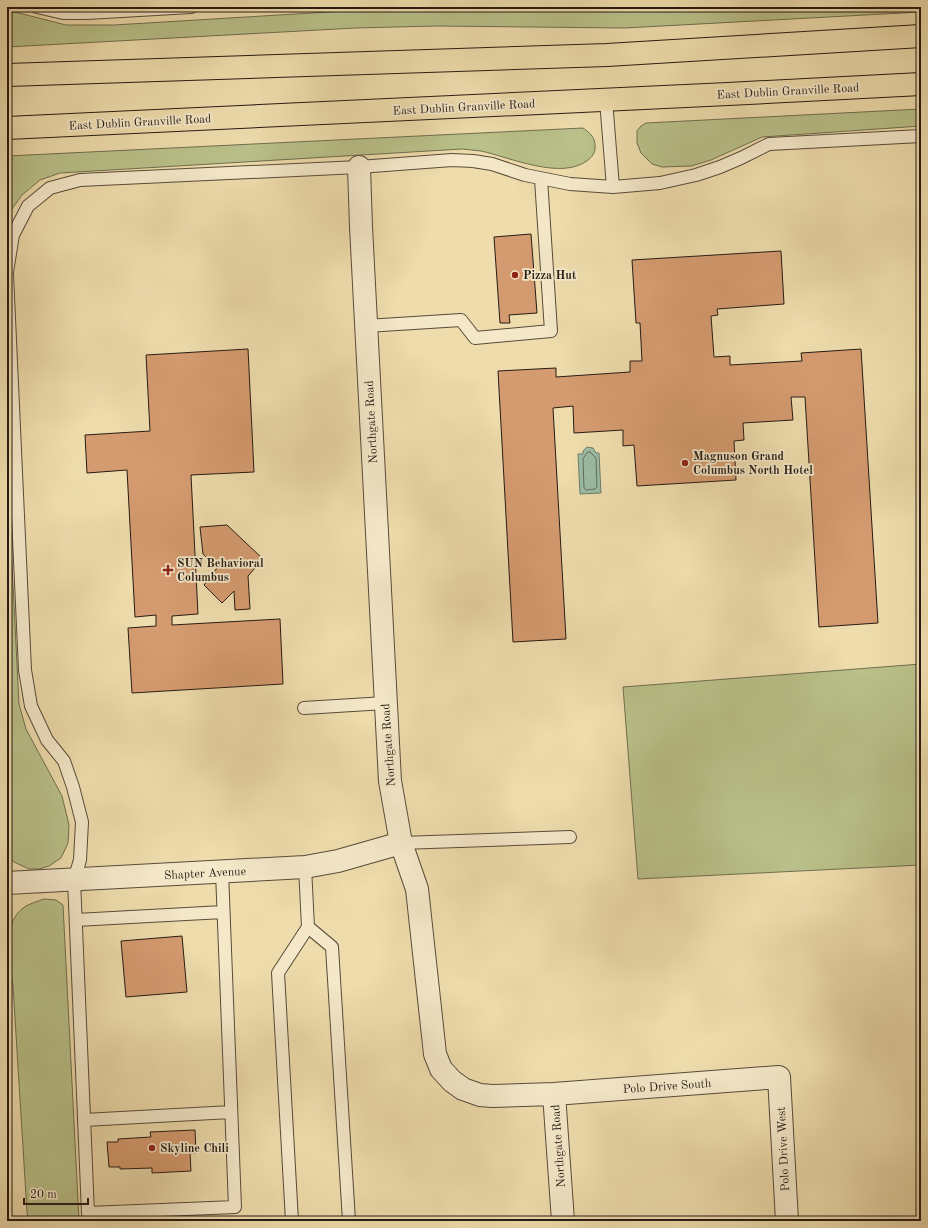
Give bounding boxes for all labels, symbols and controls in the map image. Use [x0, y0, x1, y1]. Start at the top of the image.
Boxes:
street label: East Dublin Granville Road [716, 82, 860, 102]
street label: East Dublin Granville Road [392, 98, 536, 118]
street label: East Dublin Granville Road [68, 113, 212, 133]
marker: Pizza Hut [510, 270, 520, 280]
place label: Pizza Hut [523, 270, 577, 282]
street label: Northgate Road [364, 380, 380, 464]
place label: Magnuson Grand Columbus North Hotel [693, 451, 813, 477]
marker: Magnuson Grand Columbus North Hotel [680, 458, 690, 468]
place label: SUN Behavioral Columbus [177, 558, 264, 584]
marker: SUN Behavioral Columbus [162, 564, 174, 576]
street label: Northgate Road [380, 703, 398, 787]
street label: Shapter Avenue [164, 866, 247, 882]
street label: Polo Drive South [622, 1078, 712, 1096]
street label: Northgate Road [550, 1104, 568, 1188]
street label: Polo Drive West [776, 1106, 792, 1192]
marker: Skyline Chili [147, 1143, 157, 1153]
place label: Skyline Chili [160, 1143, 229, 1155]
scale bar [24, 1180, 88, 1206]
text: 20 m [30, 1189, 57, 1201]

